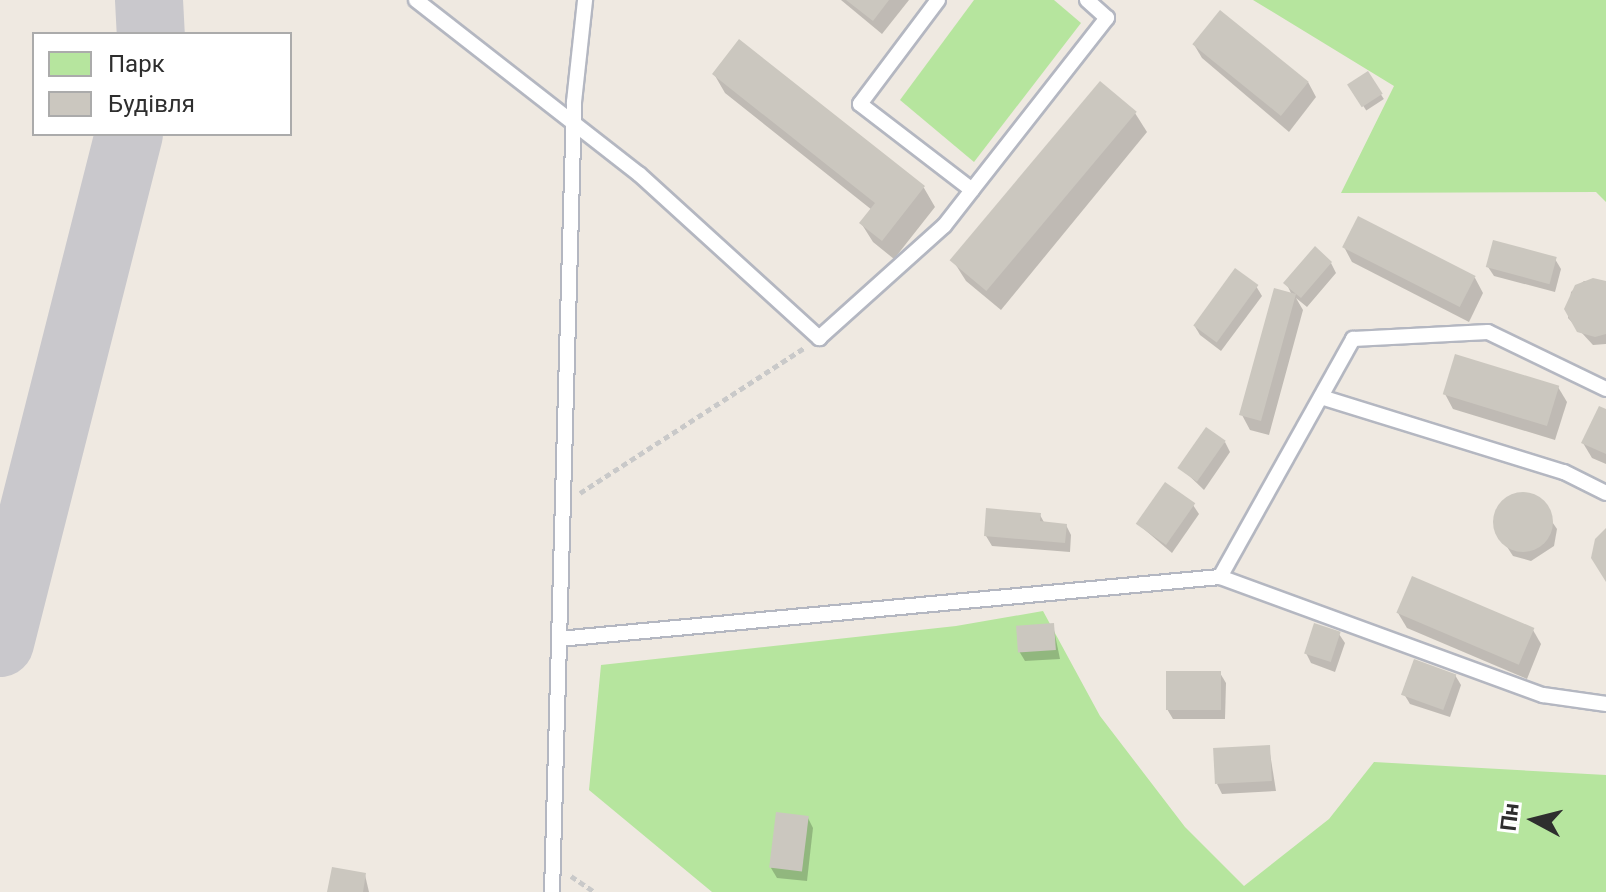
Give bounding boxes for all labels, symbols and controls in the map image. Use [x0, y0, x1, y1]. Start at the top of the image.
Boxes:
legend [32, 32, 292, 136]
text: Парк [108, 50, 165, 78]
text: Будівля [108, 90, 195, 118]
north arrow [1494, 780, 1574, 860]
text: Пн [1496, 802, 1524, 832]

